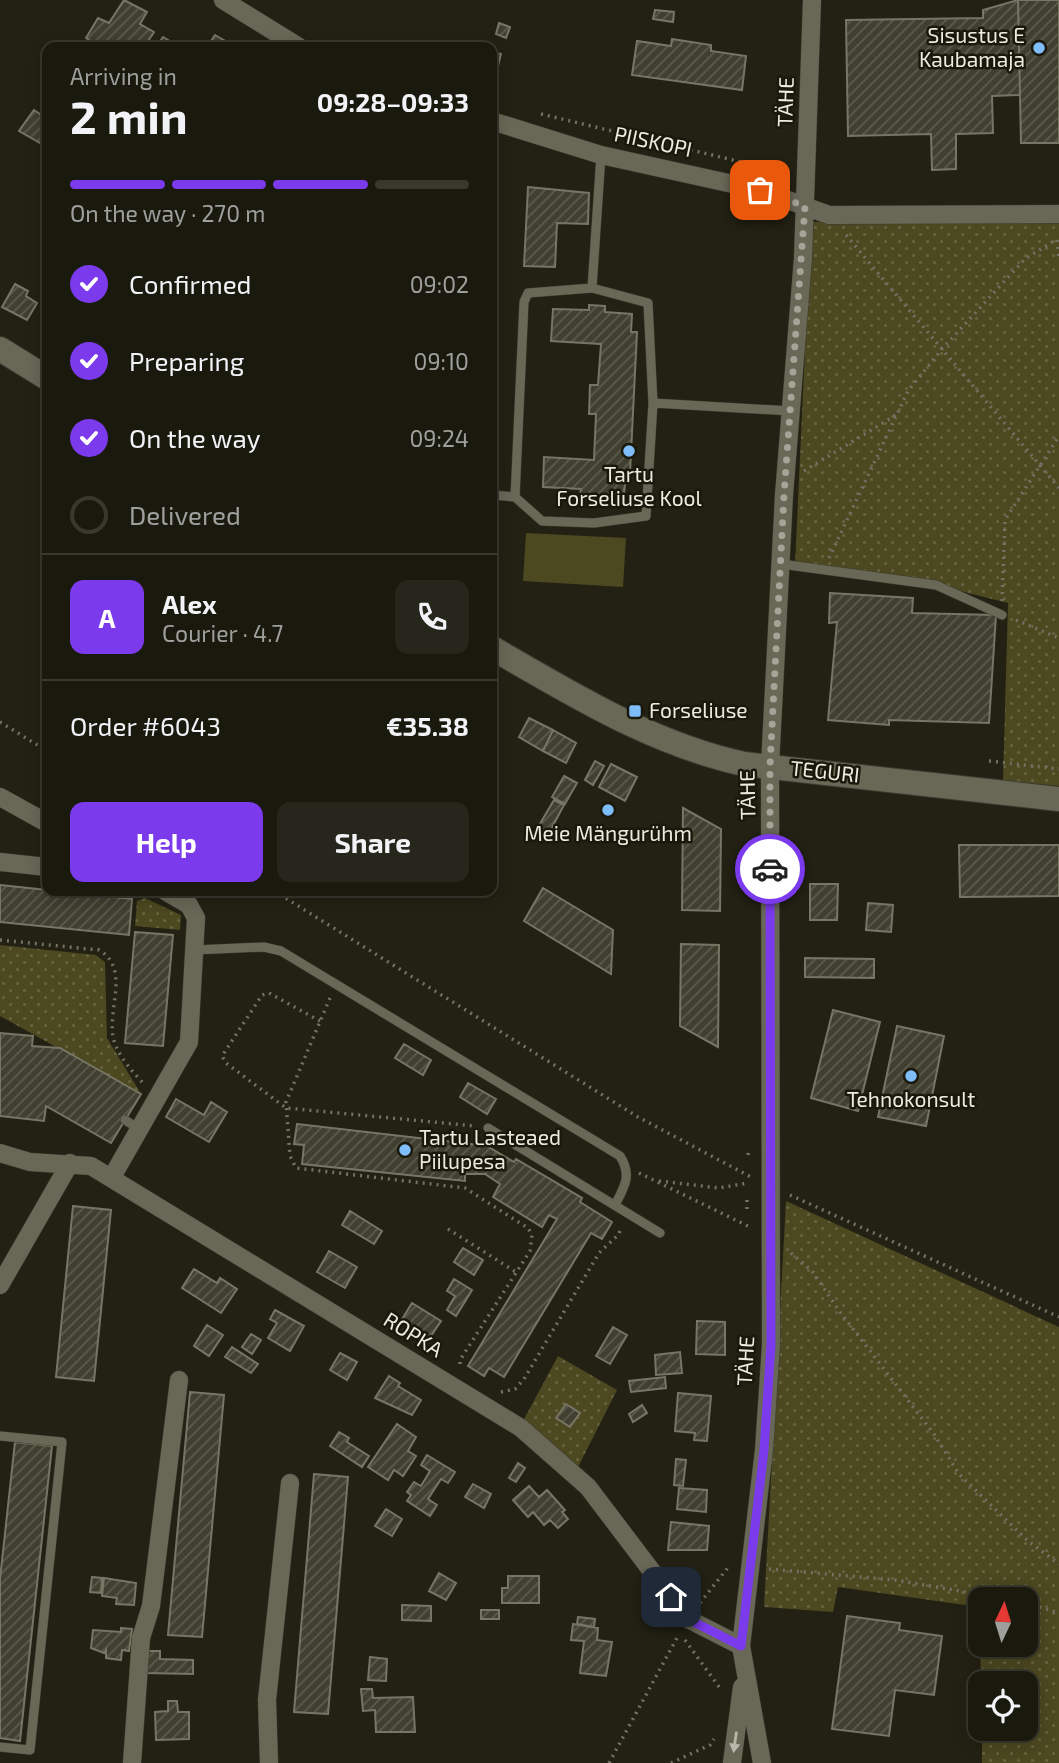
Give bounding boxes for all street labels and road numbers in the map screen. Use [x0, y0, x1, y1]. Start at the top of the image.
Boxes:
street label: TÄHE [771, 77, 798, 127]
street label: PIISKOPI [612, 120, 695, 161]
street label: TEGURI [789, 754, 861, 787]
street label: TÄHE [734, 770, 759, 820]
street label: ROPKA [380, 1306, 448, 1362]
street label: TÄHE [731, 1335, 758, 1386]

